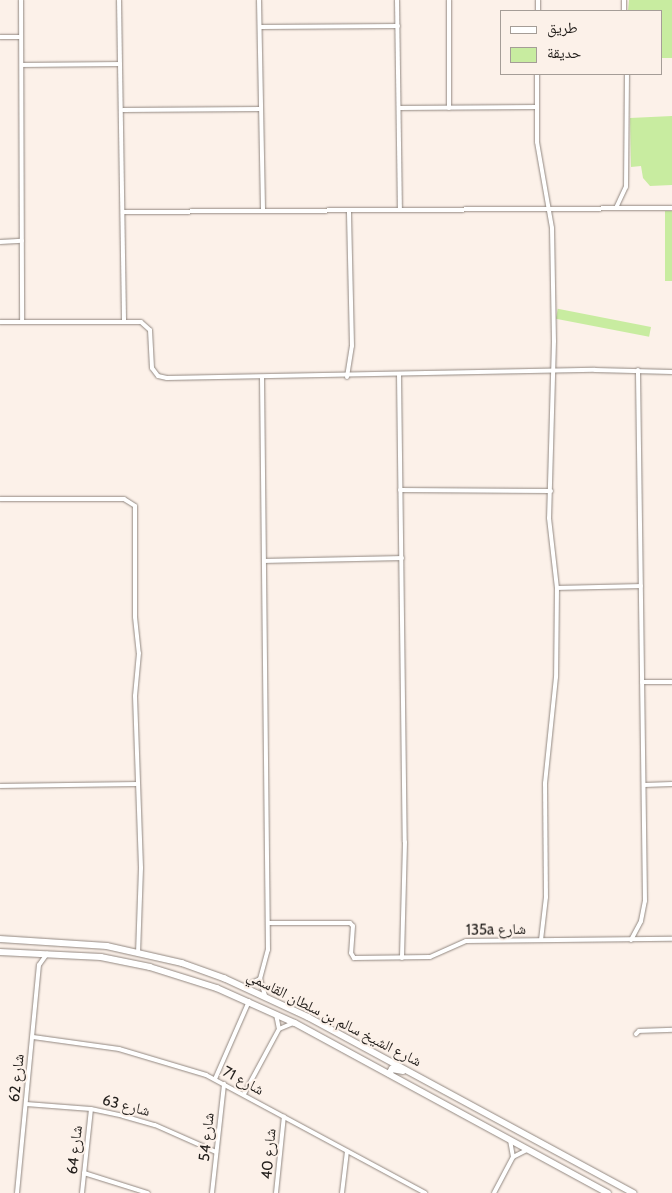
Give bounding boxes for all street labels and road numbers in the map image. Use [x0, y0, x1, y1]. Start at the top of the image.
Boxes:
street label: 135a شارع [466, 920, 526, 940]
street label: شارع الشيخ سالم بن سلطان القاسمي [244, 967, 424, 1071]
street label: شارع 62 [6, 1053, 28, 1103]
street label: شارع 71 [219, 1063, 267, 1099]
street label: شارع 63 [100, 1091, 152, 1121]
street label: شارع 54 [196, 1112, 218, 1162]
street label: شارع 64 [63, 1125, 87, 1175]
street label: شارع 40 [258, 1128, 280, 1180]

